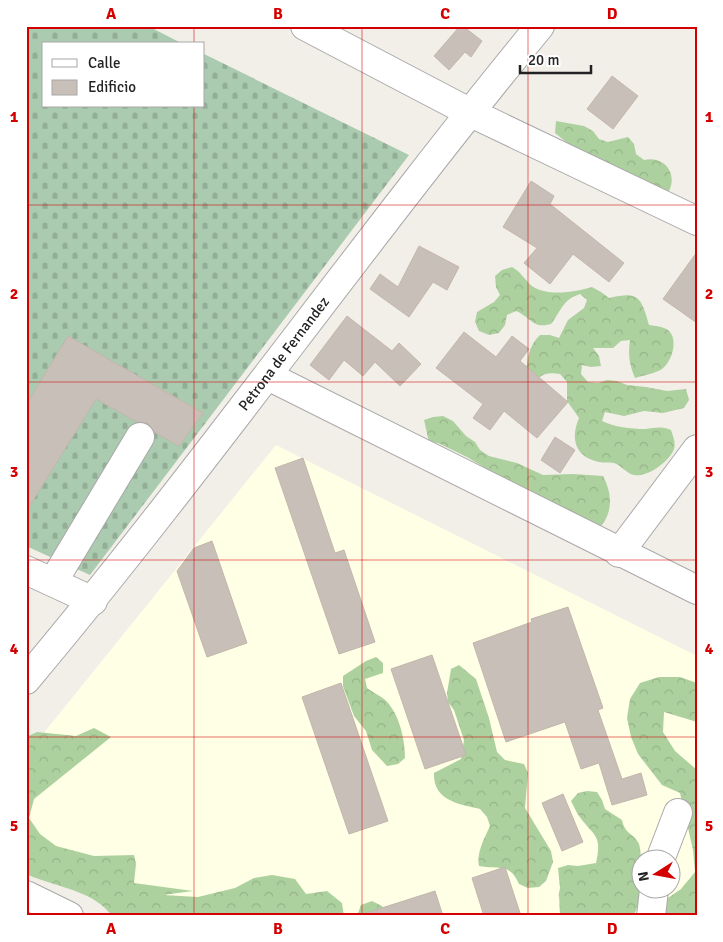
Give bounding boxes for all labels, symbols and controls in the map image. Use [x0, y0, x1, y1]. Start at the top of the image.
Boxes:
text: A [106, 4, 117, 24]
text: B [273, 4, 283, 24]
text: C [440, 4, 450, 24]
text: D [607, 4, 618, 24]
legend [42, 42, 205, 108]
scale bar [520, 42, 592, 74]
text: 20 m [528, 51, 559, 69]
text: Calle [88, 54, 121, 72]
text: Edificio [88, 78, 136, 96]
text: 1 [10, 107, 19, 127]
text: 1 [705, 107, 714, 127]
text: 2 [10, 284, 18, 304]
text: 2 [705, 284, 713, 304]
street label: Petrona de Fernandez [235, 293, 333, 414]
text: 3 [10, 462, 18, 482]
text: 3 [705, 462, 713, 482]
text: 4 [10, 639, 19, 659]
text: 4 [705, 639, 714, 659]
text: 5 [10, 816, 18, 836]
text: 5 [705, 816, 713, 836]
north arrow [630, 850, 680, 900]
text: N [634, 870, 653, 883]
text: A [106, 919, 117, 939]
text: B [273, 919, 283, 939]
text: C [440, 919, 450, 939]
text: D [607, 919, 618, 939]

